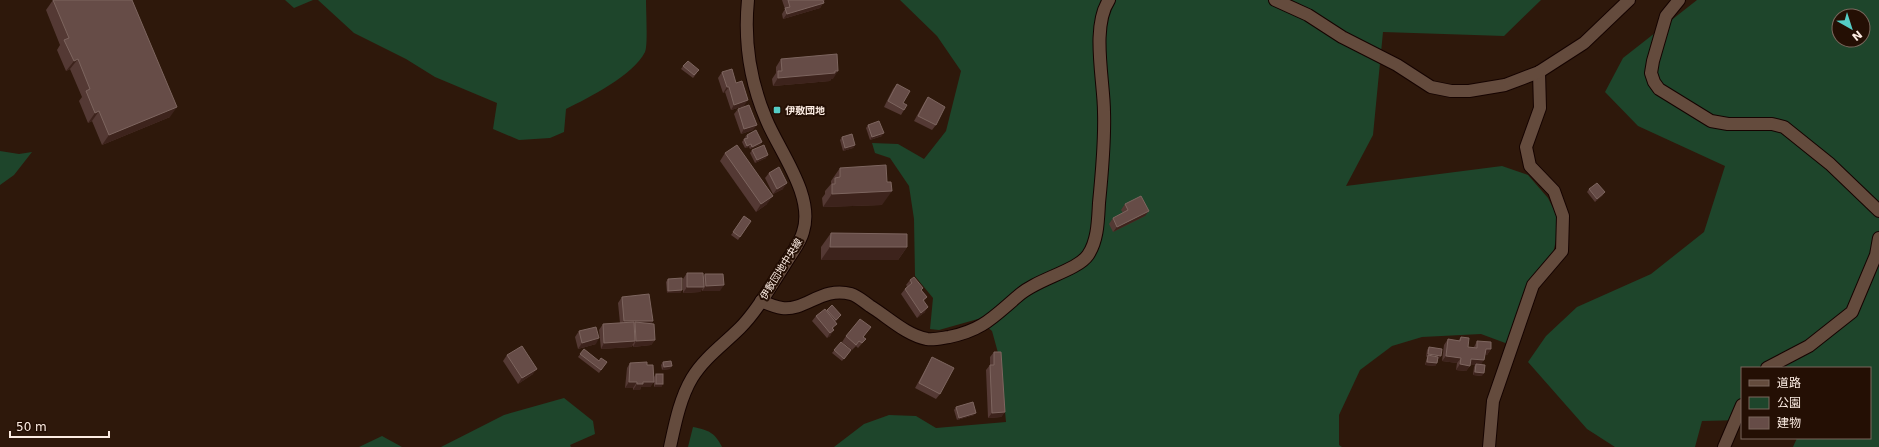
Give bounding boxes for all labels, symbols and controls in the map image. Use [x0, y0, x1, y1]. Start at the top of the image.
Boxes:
north arrow [1831, 8, 1871, 48]
text: N [1849, 27, 1865, 43]
marker: 伊敷団地 [772, 105, 782, 115]
place label: 伊敷団地 [785, 105, 825, 116]
street label: 伊敷団地中央線 [758, 236, 804, 302]
legend [1741, 367, 1871, 439]
text: 道路 [1777, 376, 1801, 390]
text: 公園 [1777, 396, 1801, 410]
scale bar [10, 413, 109, 439]
text: 建物 [1777, 416, 1801, 430]
text: 50 m [16, 420, 47, 434]

